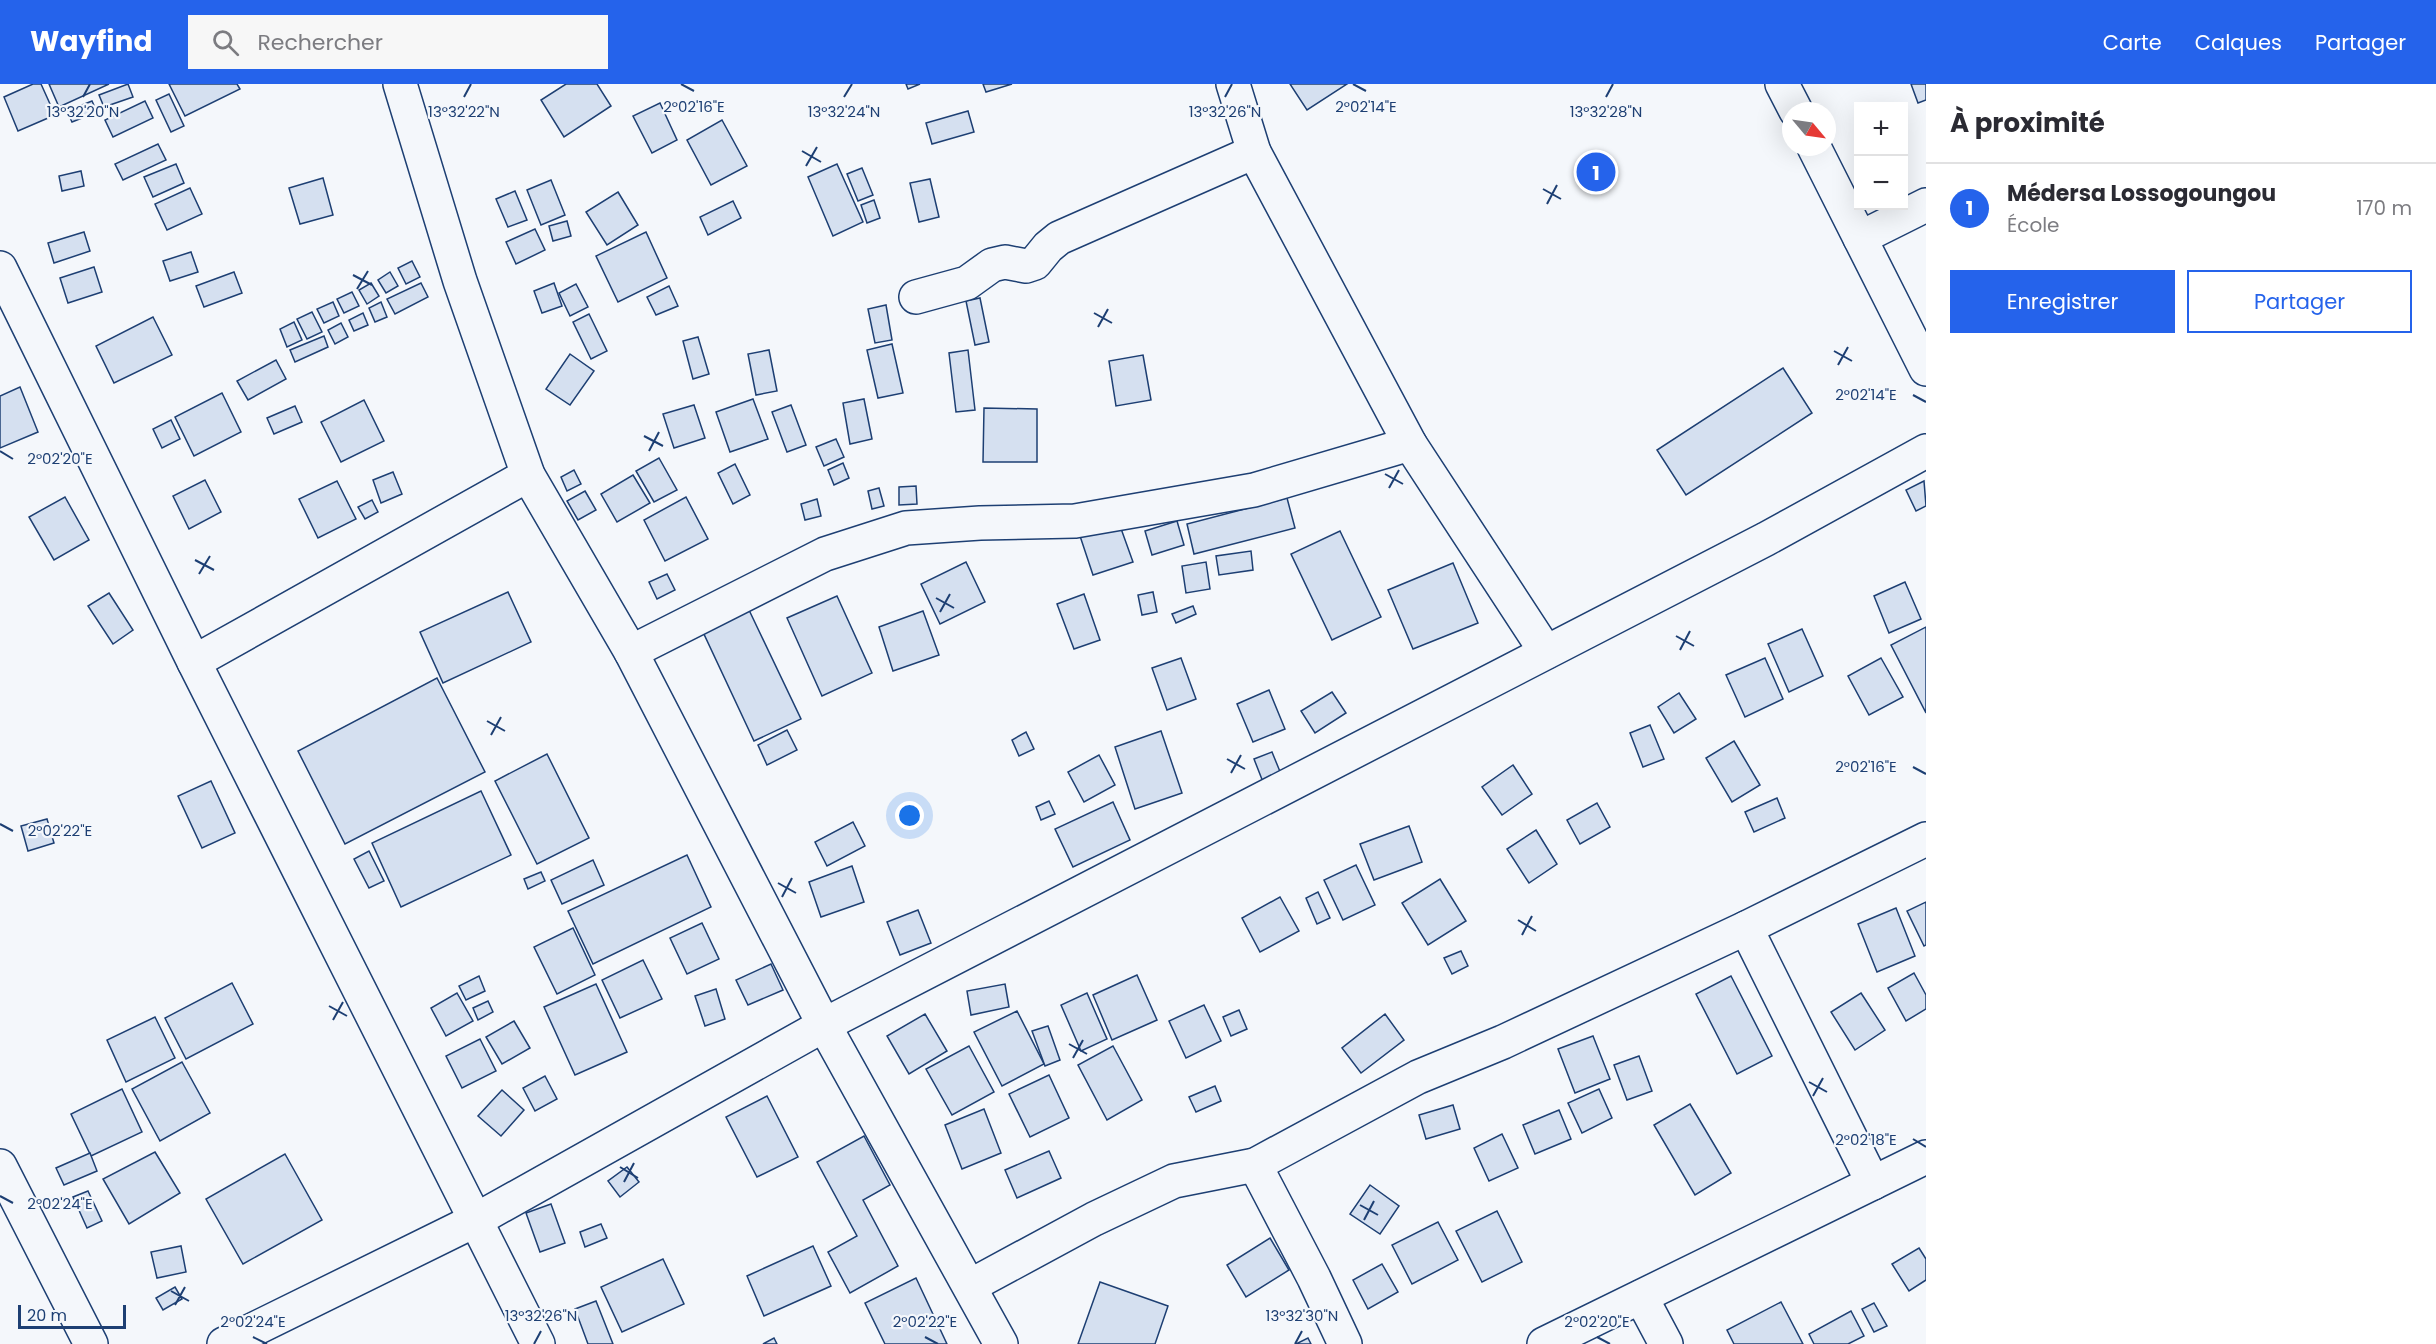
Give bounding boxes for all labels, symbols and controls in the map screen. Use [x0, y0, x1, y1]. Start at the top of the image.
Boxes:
search box [188, 15, 608, 69]
text: Wayfind [30, 22, 152, 61]
icon: search [209, 26, 242, 59]
text: Rechercher [257, 27, 383, 58]
text: Carte [2103, 28, 2162, 57]
text: Calques [2195, 28, 2282, 57]
text: Partager [2315, 28, 2406, 57]
text: 2°02'16"E [663, 96, 725, 117]
text: 2°02'14"E [1335, 96, 1397, 117]
text: 13°32'20"N [47, 101, 119, 122]
text: 13°32'22"N [428, 101, 500, 122]
text: 13°32'24"N [808, 101, 880, 122]
text: 13°32'26"N [1189, 101, 1261, 122]
text: 13°32'28"N [1570, 101, 1642, 122]
north arrow [1782, 102, 1836, 156]
map controls [1854, 102, 1908, 210]
button: + [1854, 102, 1908, 156]
text: À proximité [1950, 105, 2105, 141]
pin: 1 [1576, 150, 1616, 194]
button: − [1854, 156, 1908, 210]
text: Médersa Lossogoungou [2007, 178, 2276, 209]
text: 1 [1966, 194, 1973, 222]
text: 170 m [2356, 194, 2412, 222]
text: École [2007, 211, 2060, 239]
button: Enregistrer [1950, 270, 2175, 333]
button: Partager [2187, 270, 2412, 333]
text: 2°02'14"E [1835, 384, 1897, 405]
text: 2°02'20"E [27, 448, 93, 469]
text: 2°02'16"E [1835, 756, 1897, 777]
your location [895, 801, 924, 830]
text: 2°02'22"E [28, 820, 92, 841]
text: 2°02'18"E [1835, 1129, 1897, 1150]
text: 2°02'24"E [27, 1193, 93, 1214]
scale bar [18, 1302, 126, 1330]
text: 20 m [27, 1304, 67, 1327]
text: 13°32'26"N [505, 1305, 577, 1326]
text: 13°32'30"N [1266, 1305, 1338, 1326]
text: 2°02'24"E [220, 1311, 286, 1332]
text: 2°02'22"E [893, 1311, 957, 1332]
text: 2°02'20"E [1564, 1311, 1630, 1332]

